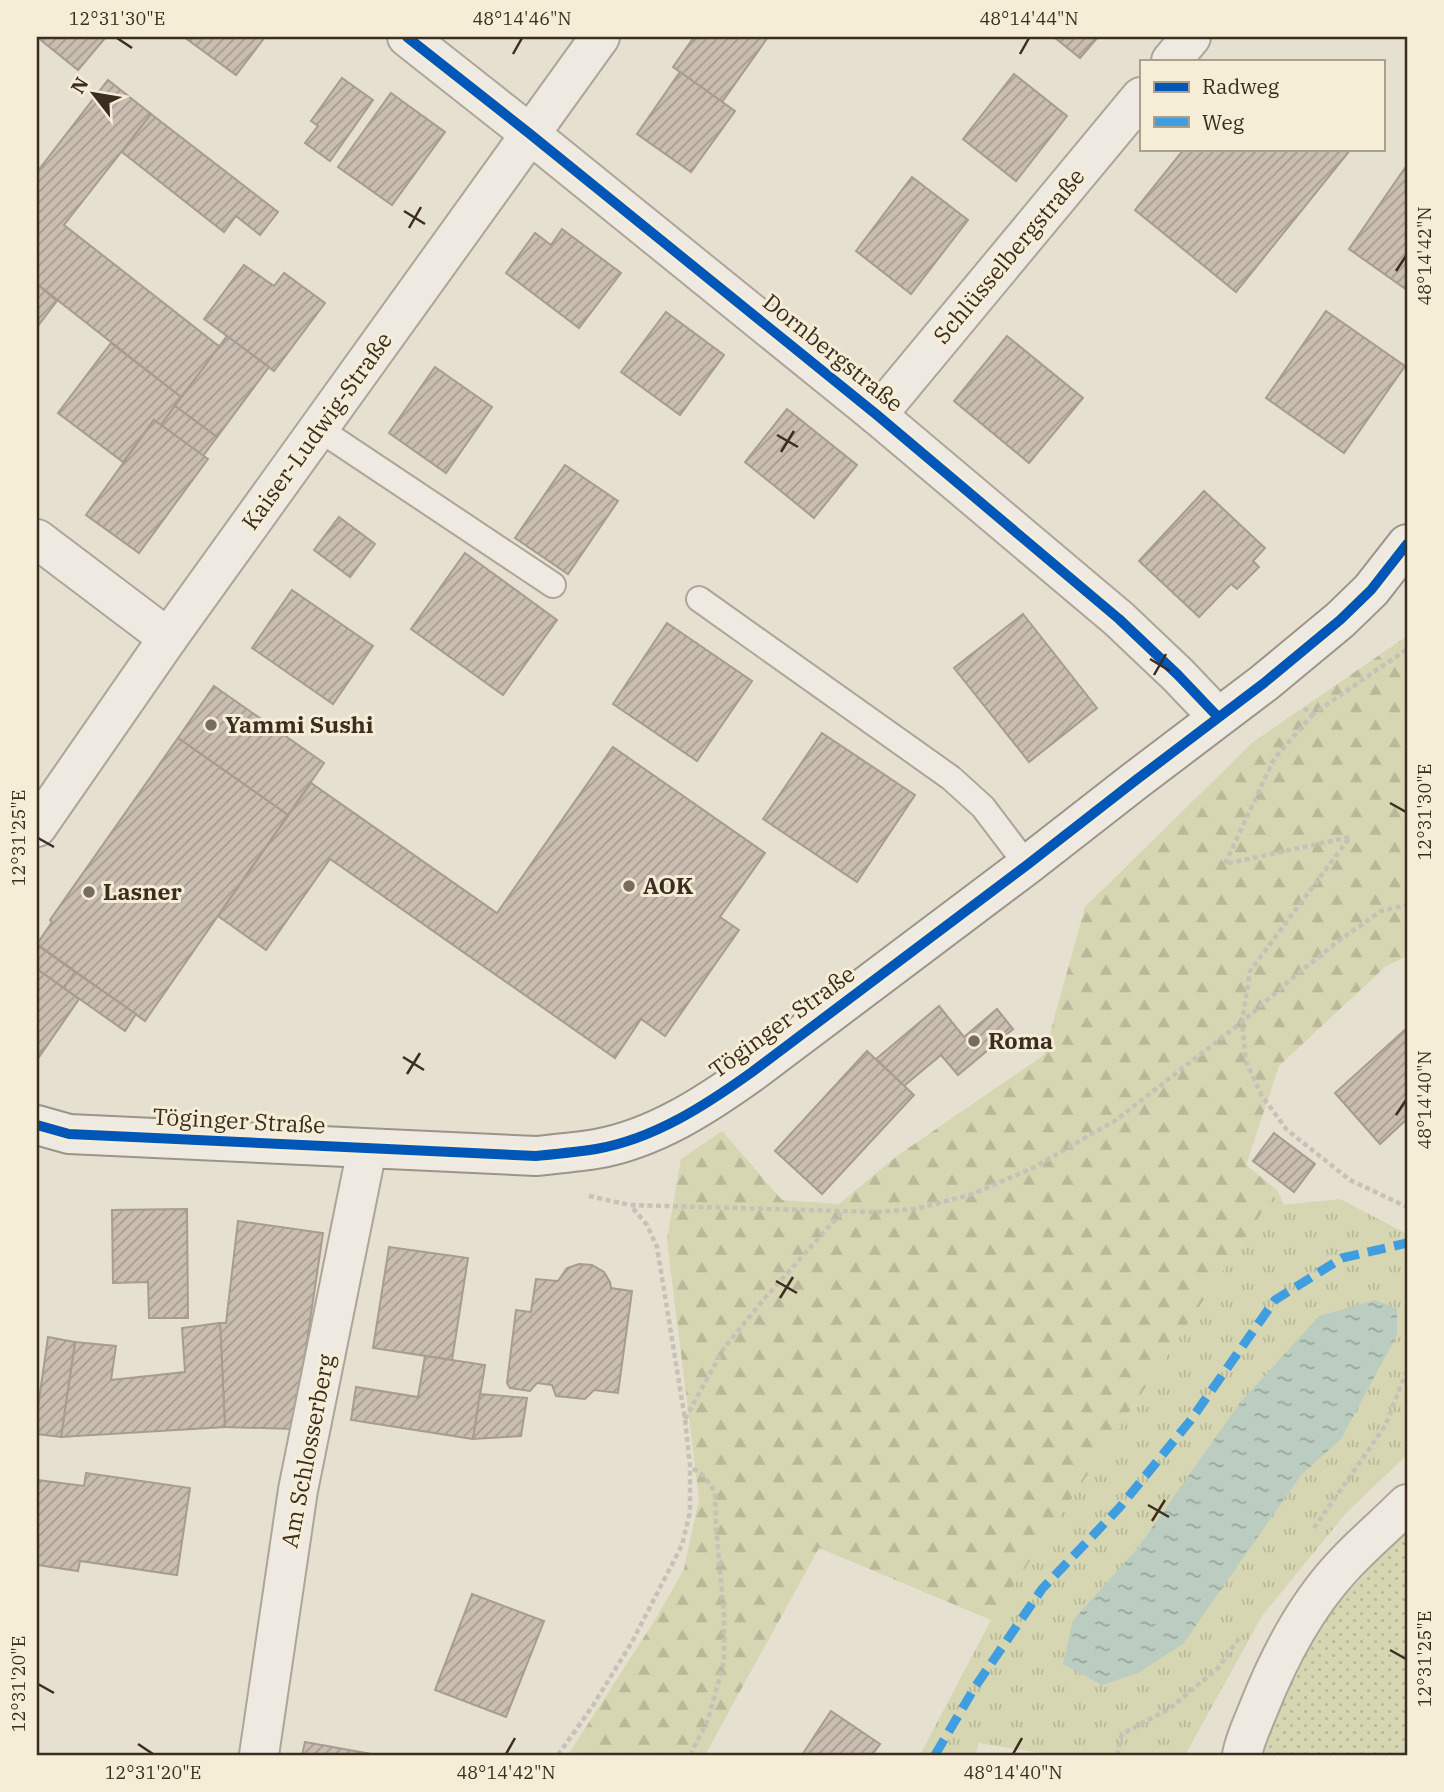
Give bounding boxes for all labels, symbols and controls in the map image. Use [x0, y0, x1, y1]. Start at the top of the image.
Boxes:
text: 12°31'30"E [69, 7, 165, 30]
text: 48°14'46"N [473, 7, 572, 30]
text: 48°14'44"N [980, 7, 1079, 30]
north arrow [60, 60, 130, 130]
legend [1140, 60, 1384, 150]
text: Radweg [1202, 72, 1280, 100]
text: N [65, 73, 94, 98]
text: Weg [1202, 108, 1245, 136]
street label: Schlüsselbergstraße [926, 161, 1091, 349]
text: 48°14'42"N [1413, 207, 1436, 306]
street label: Dornbergstraße [757, 286, 910, 418]
street label: Kaiser-Ludwig-Straße [234, 325, 398, 535]
place label: Yammi Sushi [225, 709, 374, 739]
marker: Yammi Sushi [203, 717, 219, 733]
text: 12°31'30"E [1413, 764, 1436, 860]
text: 12°31'25"E [7, 790, 30, 886]
place label: AOK [643, 870, 694, 900]
place label: Lasner [103, 876, 183, 906]
marker: AOK [621, 878, 637, 894]
marker: Lasner [81, 884, 97, 900]
street label: Töginger Straße [703, 958, 860, 1084]
place label: Roma [988, 1025, 1053, 1055]
marker: Roma [966, 1033, 982, 1049]
text: 48°14'40"N [1413, 1051, 1436, 1150]
street label: Töginger Straße [152, 1100, 326, 1140]
street label: Am Schlosserberg [274, 1351, 341, 1550]
text: 12°31'25"E [1413, 1611, 1436, 1707]
text: 12°31'20"E [7, 1636, 30, 1732]
text: 12°31'20"E [105, 1761, 201, 1784]
text: 48°14'42"N [457, 1761, 556, 1784]
text: 48°14'40"N [964, 1761, 1063, 1784]

